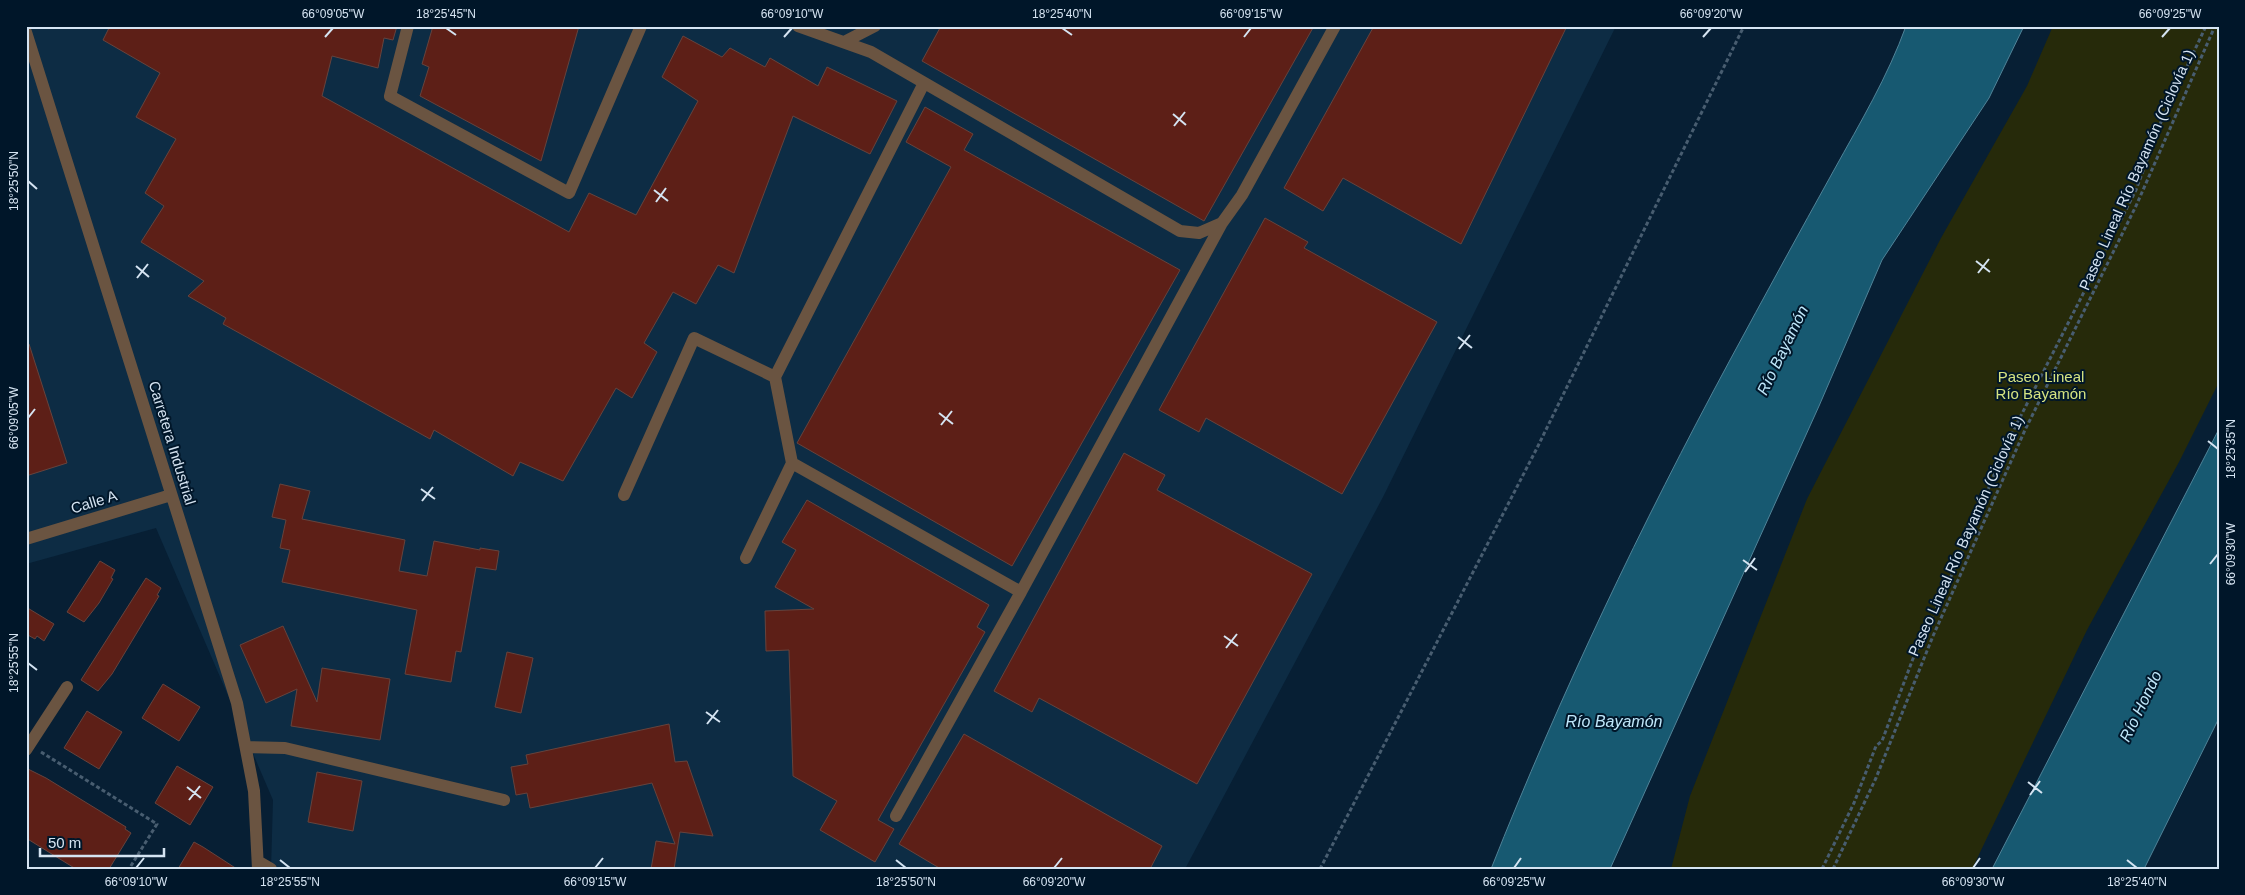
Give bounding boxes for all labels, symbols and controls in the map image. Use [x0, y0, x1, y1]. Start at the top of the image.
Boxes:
text: 66°09'05"W [302, 7, 365, 21]
text: 18°25'45"N [416, 7, 476, 21]
text: 66°09'10"W [761, 7, 824, 21]
text: 18°25'40"N [1032, 7, 1092, 21]
text: 66°09'15"W [1220, 7, 1283, 21]
text: 66°09'20"W [1680, 7, 1743, 21]
text: 66°09'25"W [2139, 7, 2202, 21]
street label: Paseo Lineal Río Bayamón (Ciclovía 1) [2076, 47, 2198, 293]
text: 18°25'50"N [7, 151, 21, 211]
water label: Río Bayamón [1754, 303, 1811, 398]
park label: Paseo Lineal Río Bayamón [1996, 368, 2086, 402]
street label: Carretera Industrial [146, 379, 199, 507]
text: 66°09'05"W [7, 386, 21, 449]
street label: Paseo Lineal Río Bayamón (Ciclovía 1) [1905, 413, 2027, 659]
text: 18°25'35"N [2224, 419, 2238, 479]
street label: Calle A [69, 486, 119, 517]
text: 66°09'30"W [2224, 522, 2238, 585]
text: 18°25'55"N [7, 633, 21, 693]
water label: Río Hondo [2116, 668, 2165, 744]
water label: Río Bayamón [1566, 713, 1663, 730]
scale bar [40, 825, 164, 857]
text: 50 m [48, 834, 81, 851]
text: 66°09'10"W [105, 875, 168, 889]
text: 18°25'55"N [260, 875, 320, 889]
text: 66°09'15"W [564, 875, 627, 889]
text: 18°25'50"N [876, 875, 936, 889]
text: 66°09'20"W [1023, 875, 1086, 889]
text: 66°09'25"W [1483, 875, 1546, 889]
text: 66°09'30"W [1942, 875, 2005, 889]
text: 18°25'40"N [2107, 875, 2167, 889]

